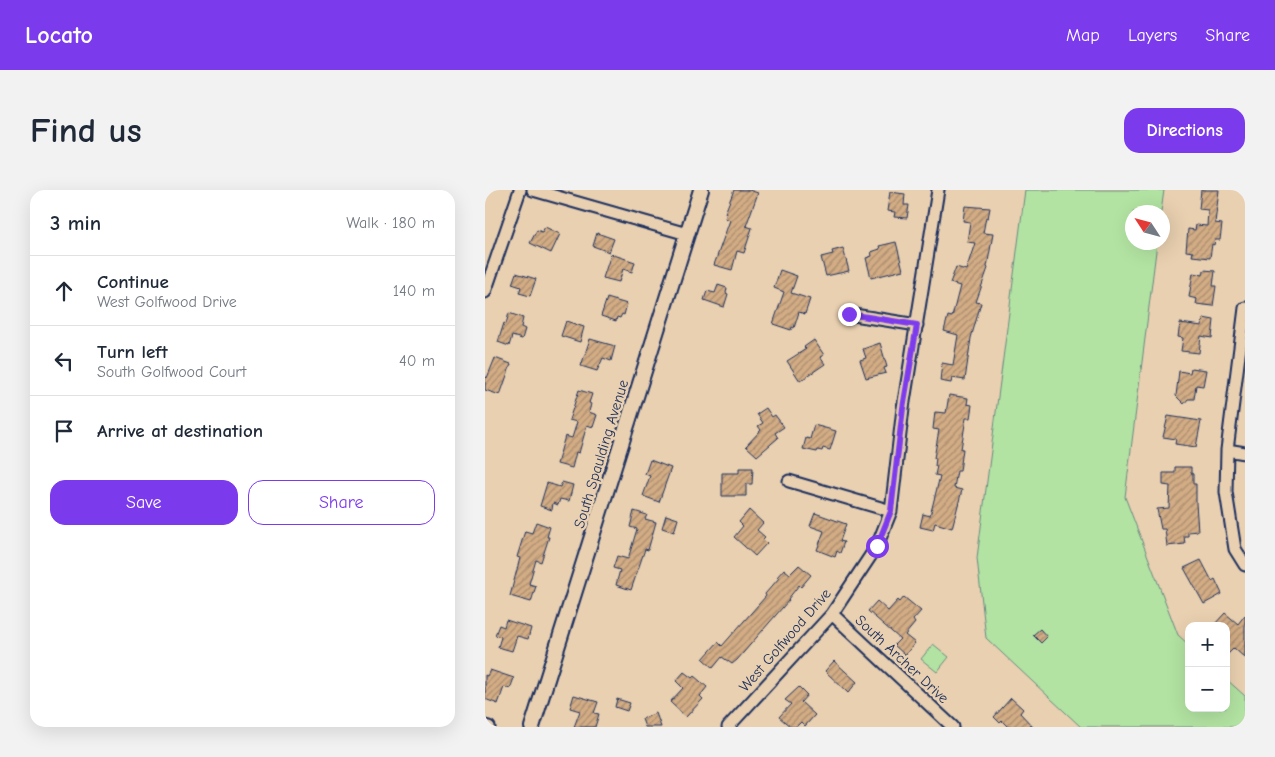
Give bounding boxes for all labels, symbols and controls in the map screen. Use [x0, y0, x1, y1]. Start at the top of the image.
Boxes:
text: Locato [25, 21, 93, 49]
text: Map [1066, 25, 1100, 46]
text: Layers [1128, 25, 1177, 46]
text: Share [1205, 25, 1250, 46]
button: Directions [1124, 108, 1245, 153]
text: Find us [30, 110, 142, 151]
north arrow [1125, 205, 1170, 250]
text: 3 min [50, 211, 101, 235]
text: Walk · 180 m [346, 214, 435, 232]
text: Continue [97, 271, 169, 293]
icon: ahead [50, 277, 78, 305]
text: 140 m [393, 282, 435, 300]
text: West Golfwood Drive [97, 293, 237, 311]
route end [838, 303, 861, 326]
text: Turn left [97, 341, 168, 363]
icon: left [50, 347, 78, 375]
text: 40 m [399, 352, 435, 370]
text: South Golfwood Court [97, 363, 246, 381]
street label: South Spaulding Avenue [570, 377, 632, 530]
icon: arrive [50, 417, 78, 445]
text: Arrive at destination [97, 420, 263, 442]
button: Save [50, 480, 238, 525]
button: Share [248, 480, 435, 525]
route start [866, 535, 889, 558]
street label: West Golfwood Drive [735, 584, 835, 695]
street label: South Archer Drive [851, 611, 953, 707]
map controls [1185, 622, 1230, 712]
button: + [1185, 622, 1230, 667]
button: − [1185, 667, 1230, 712]

